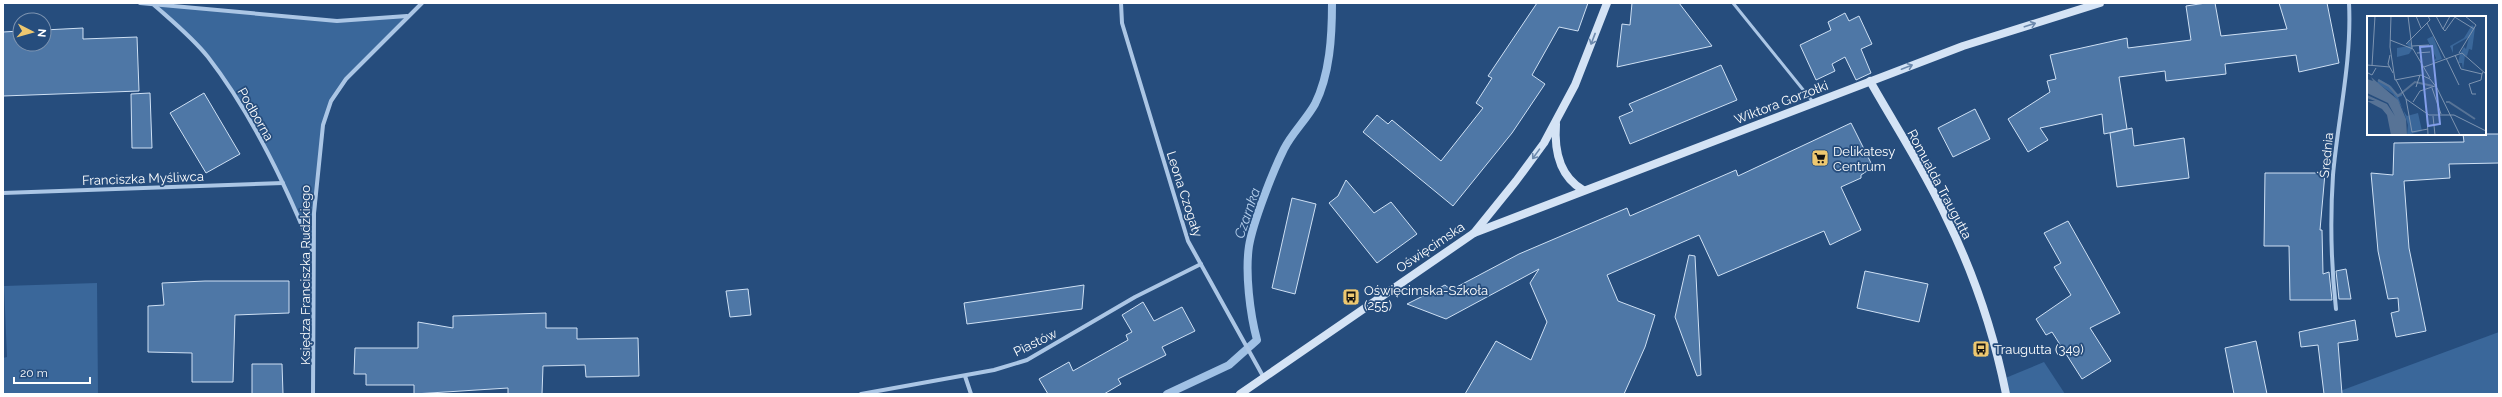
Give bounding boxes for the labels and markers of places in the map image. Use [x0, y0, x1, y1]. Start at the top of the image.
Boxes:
place label: Delikatesy Centrum [1833, 144, 1895, 174]
supermarket icon: Delikatesy Centrum [1810, 148, 1830, 168]
place label: Oświęcimska-Szkoła (255) [1364, 283, 1488, 313]
bus stop icon: Oświęcimska-Szkoła (255) [1341, 287, 1361, 307]
bus stop icon: Traugutta (349) [1971, 339, 1991, 359]
place label: Traugutta (349) [1994, 342, 2084, 357]

